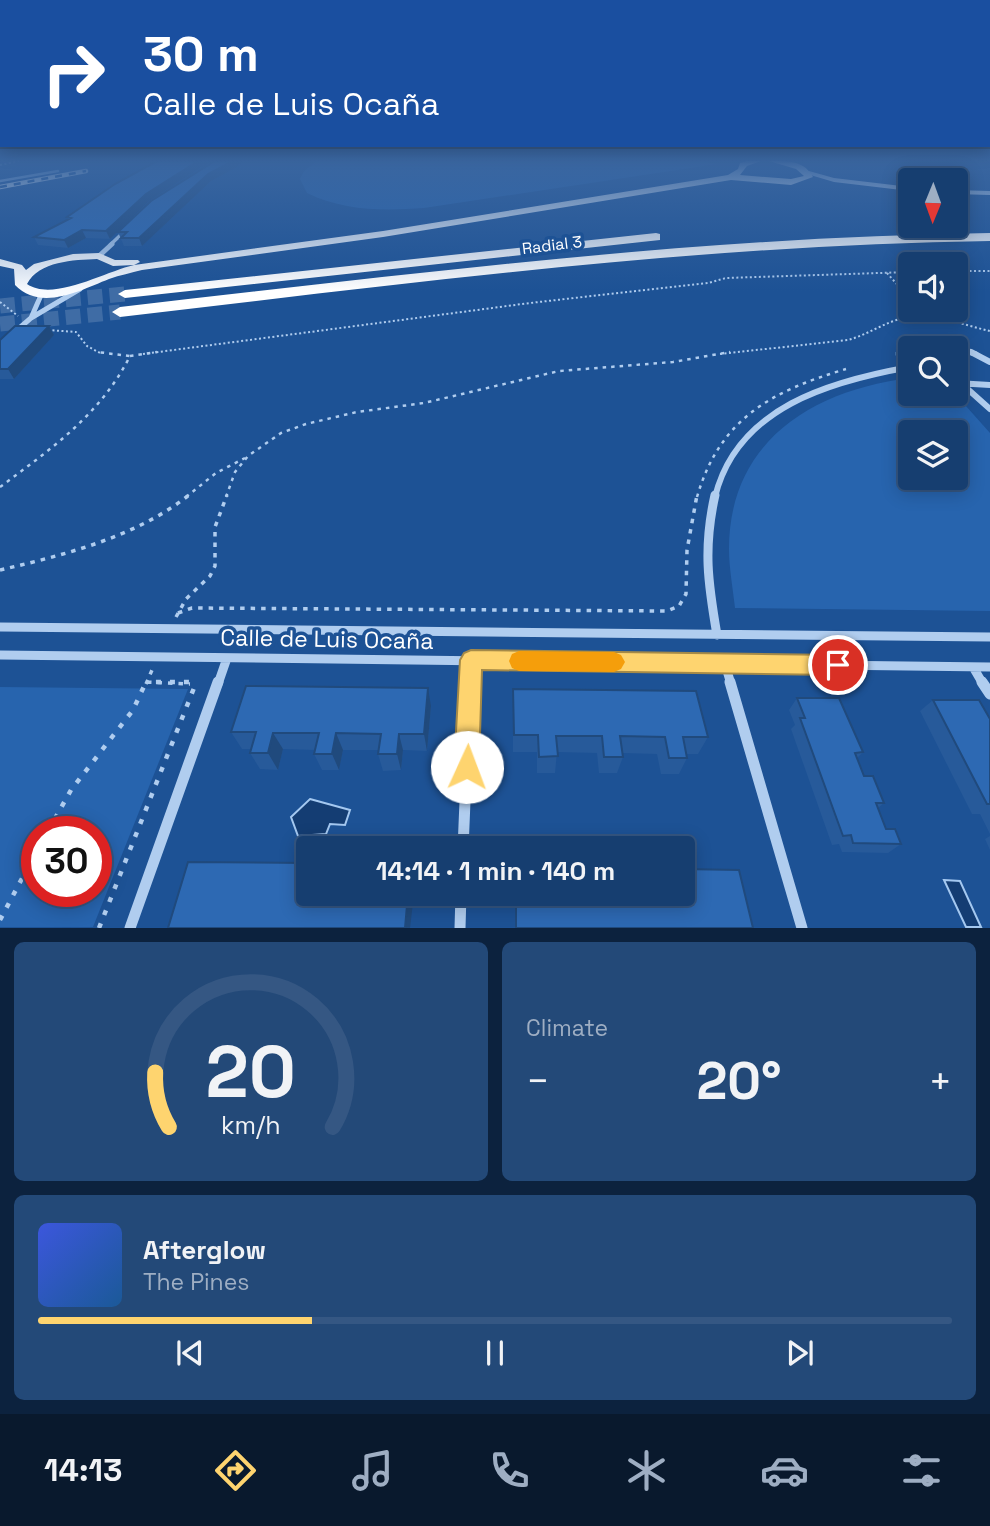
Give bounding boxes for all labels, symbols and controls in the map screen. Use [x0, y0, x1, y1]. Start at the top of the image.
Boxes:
text: 30 m [143, 23, 259, 85]
icon: right [28, 28, 119, 119]
text: Calle de Luis Ocaña [143, 84, 439, 124]
north arrow [898, 168, 968, 238]
map controls [898, 168, 968, 490]
street label: Radial 3 [521, 231, 583, 259]
button: sound [898, 252, 968, 322]
button: search [898, 336, 968, 406]
button: layers [898, 420, 968, 490]
street label: Calle de Luis Ocaña [220, 622, 434, 656]
pin [808, 635, 868, 695]
icon: arrive [819, 646, 857, 684]
position arrow [430, 730, 504, 804]
speed limit sign: 30 [21, 816, 112, 907]
text: 14:14 · 1 min · 140 m [376, 854, 615, 888]
text: Climate [526, 1013, 608, 1043]
text: 20 [206, 1026, 296, 1119]
text: 20° [696, 1048, 782, 1114]
text: − [526, 1057, 550, 1105]
text: + [928, 1057, 952, 1105]
text: km/h [221, 1109, 281, 1141]
text: Afterglow [143, 1233, 266, 1267]
text: The Pines [143, 1267, 249, 1297]
icon: previous [171, 1334, 209, 1372]
icon: pause [476, 1334, 514, 1372]
icon: next [781, 1334, 819, 1372]
icon: directions [211, 1446, 260, 1495]
icon: music [348, 1446, 397, 1495]
icon: phone [485, 1446, 534, 1495]
icon: climate [622, 1446, 671, 1495]
icon: car [760, 1446, 809, 1495]
icon: filters [897, 1446, 946, 1495]
text: 14:13 [44, 1450, 122, 1490]

